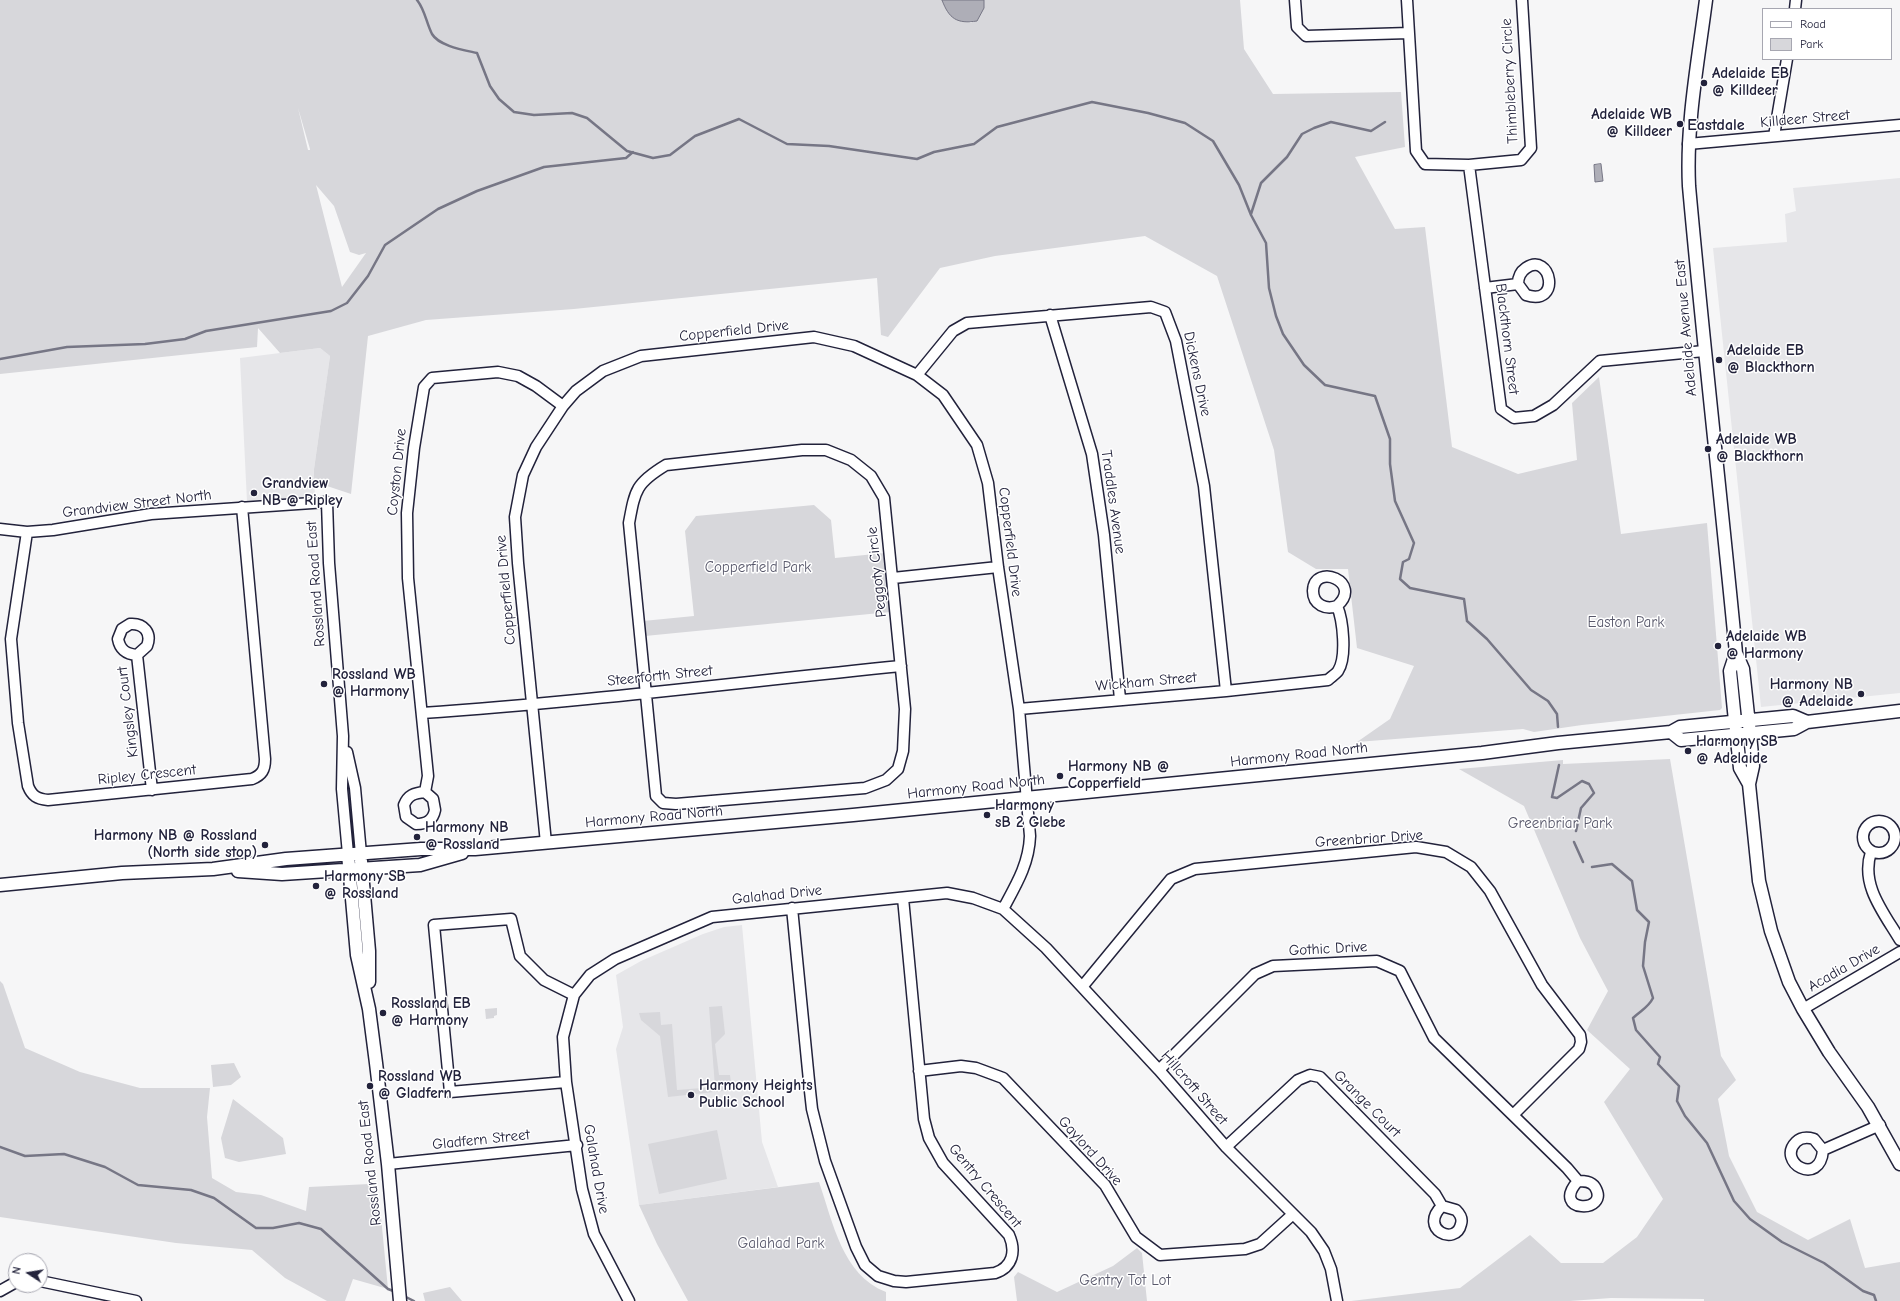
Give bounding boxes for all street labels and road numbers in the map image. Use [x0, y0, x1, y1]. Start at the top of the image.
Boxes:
street label: Thimbleberry Circle [1498, 18, 1522, 144]
street label: Killdeer Street [1759, 106, 1851, 132]
street label: Adelaide Avenue East [1671, 259, 1701, 397]
street label: Blackthorn Street [1491, 282, 1523, 396]
street label: Copperfield Drive [678, 316, 790, 346]
street label: Dickens Drive [1179, 330, 1215, 418]
street label: Coyston Drive [383, 428, 411, 516]
street label: Traddles Avenue [1097, 449, 1129, 555]
street label: Grandview Street North [61, 486, 213, 522]
street label: Copperfield Drive [994, 486, 1026, 598]
street label: Rossland Road East [303, 520, 329, 648]
street label: Peggoty Circle [863, 526, 891, 618]
street label: Copperfield Drive [492, 534, 520, 646]
street label: Steerforth Street [606, 662, 714, 690]
street label: Kingsley Court [113, 665, 143, 759]
street label: Wickham Street [1095, 669, 1197, 695]
street label: Harmony Road North [1229, 739, 1369, 771]
street label: Ripley Crescent [97, 761, 197, 789]
street label: Harmony Road North [906, 771, 1046, 803]
street label: Harmony Road North [584, 802, 724, 832]
street label: Greenbriar Drive [1314, 826, 1424, 852]
street label: Galahad Drive [731, 881, 823, 909]
street label: Gothic Drive [1288, 938, 1368, 960]
street label: Acadia Drive [1805, 940, 1883, 996]
street label: Hillcroft Street [1157, 1047, 1231, 1129]
street label: Grange Court [1330, 1067, 1404, 1141]
street label: Rossland Road East [354, 1099, 386, 1227]
street label: Gaylord Drive [1054, 1113, 1126, 1189]
street label: Galahad Drive [579, 1123, 613, 1215]
street label: Gladfern Street [431, 1126, 531, 1154]
street label: Gentry Crescent [945, 1140, 1025, 1232]

